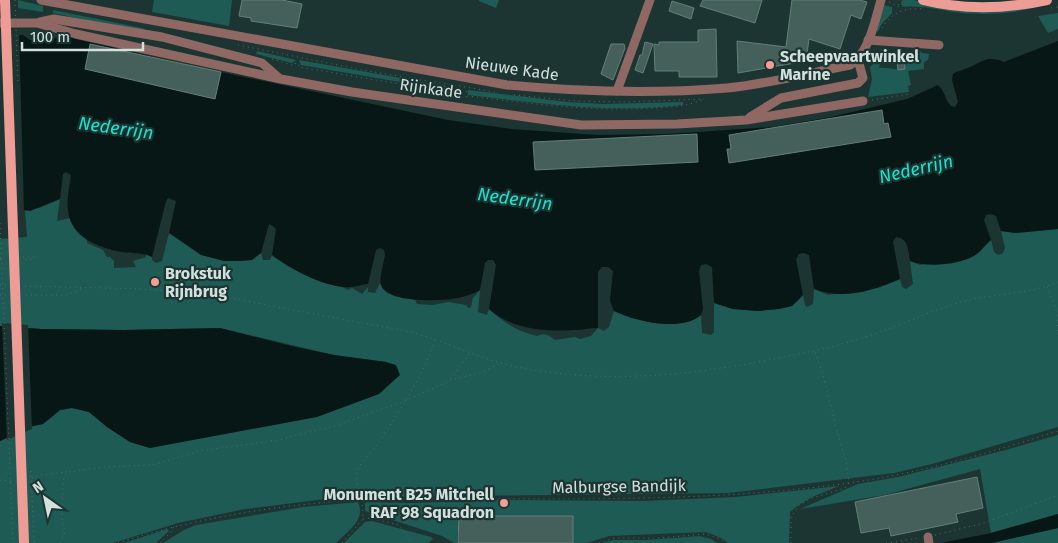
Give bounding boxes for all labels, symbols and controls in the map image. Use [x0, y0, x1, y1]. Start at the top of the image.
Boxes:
scale bar [22, 20, 144, 52]
text: 100 m [30, 28, 70, 46]
place label: Scheepvaartwinkel Marine [780, 47, 919, 84]
street label: Nieuwe Kade [464, 53, 560, 84]
marker: Scheepvaartwinkel Marine [764, 59, 776, 71]
street label: Rijnkade [398, 75, 463, 102]
water label: Nederrijn [77, 112, 155, 144]
water label: Nederrijn [877, 150, 955, 188]
water label: Nederrijn [476, 183, 554, 215]
place label: Brokstuk Rijnbrug [165, 264, 231, 301]
marker: Brokstuk Rijnbrug [149, 276, 161, 288]
north arrow [20, 473, 70, 523]
street label: Malburgse Bandijk [552, 476, 687, 497]
text: N [30, 478, 47, 497]
place label: Monument B25 Mitchell RAF 98 Squadron [324, 485, 494, 522]
marker: Monument B25 Mitchell RAF 98 Squadron [498, 497, 510, 509]

